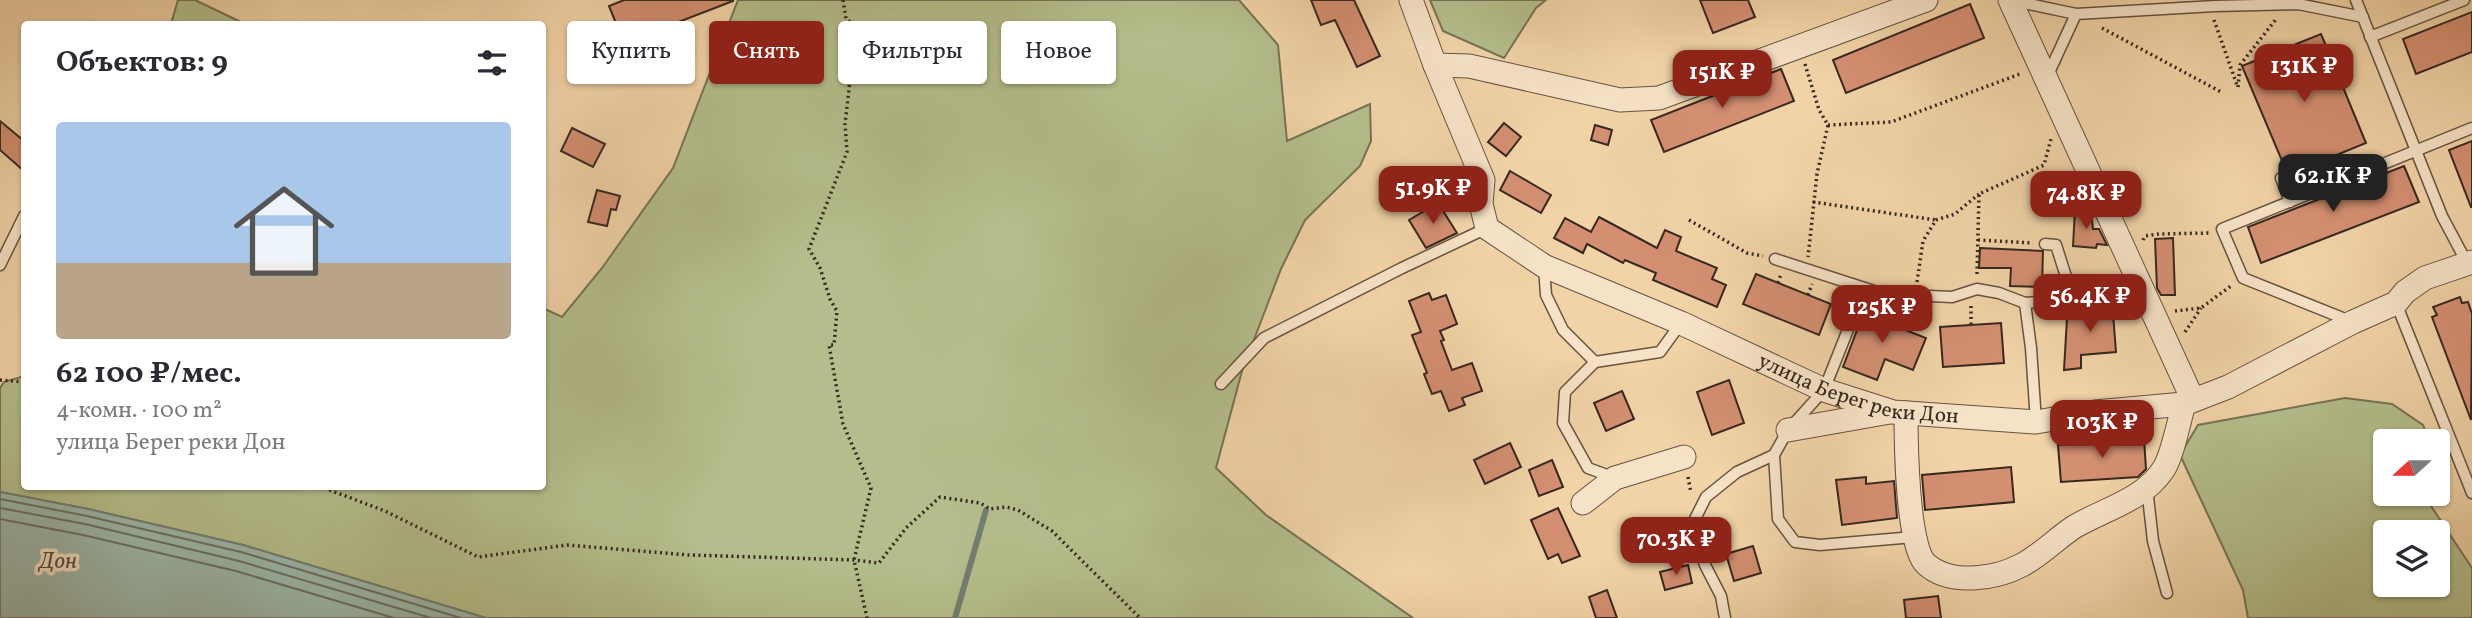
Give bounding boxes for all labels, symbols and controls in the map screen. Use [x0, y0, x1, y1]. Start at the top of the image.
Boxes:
chip: Купить [567, 21, 695, 84]
chip: Снять [709, 21, 824, 84]
chip: Фильтры [838, 21, 987, 84]
chip: Новое [1001, 21, 1116, 84]
text: Объектов: 9 [56, 42, 228, 84]
icon: filters [473, 44, 511, 82]
pin: 131K ₽ [2247, 44, 2361, 104]
pin: 151K ₽ [1665, 50, 1779, 110]
text: 131K ₽ [2270, 51, 2338, 83]
text: 151K ₽ [1689, 57, 1755, 89]
pin: 62.1K ₽ [2268, 154, 2398, 214]
text: 62.1K ₽ [2294, 161, 2372, 193]
pin: 51.9K ₽ [1368, 166, 1498, 226]
icon: home [221, 168, 347, 294]
pin: 74.8K ₽ [2021, 172, 2151, 231]
text: 51.9K ₽ [1395, 173, 1471, 205]
text: 74.8K ₽ [2046, 178, 2126, 210]
pin: 56.4K ₽ [2025, 274, 2155, 334]
text: 56.4K ₽ [2049, 281, 2131, 313]
pin: 125K ₽ [1825, 286, 1939, 345]
text: 125K ₽ [1847, 292, 1917, 324]
street label: улица Берег реки Дон [1753, 347, 1960, 431]
text: 62 100 ₽/мес. [56, 353, 242, 395]
text: 4-комн. · 100 m² [56, 395, 222, 427]
pin: 103K ₽ [2045, 400, 2159, 460]
text: 103K ₽ [2066, 407, 2138, 439]
text: улица Берег реки Дон [56, 427, 286, 459]
north arrow [2373, 429, 2450, 506]
map controls [2373, 429, 2450, 597]
pin: 70.3K ₽ [1611, 518, 1741, 577]
button: layers [2373, 520, 2450, 597]
text: 70.3K ₽ [1636, 524, 1716, 556]
water label: Дон [37, 546, 77, 578]

